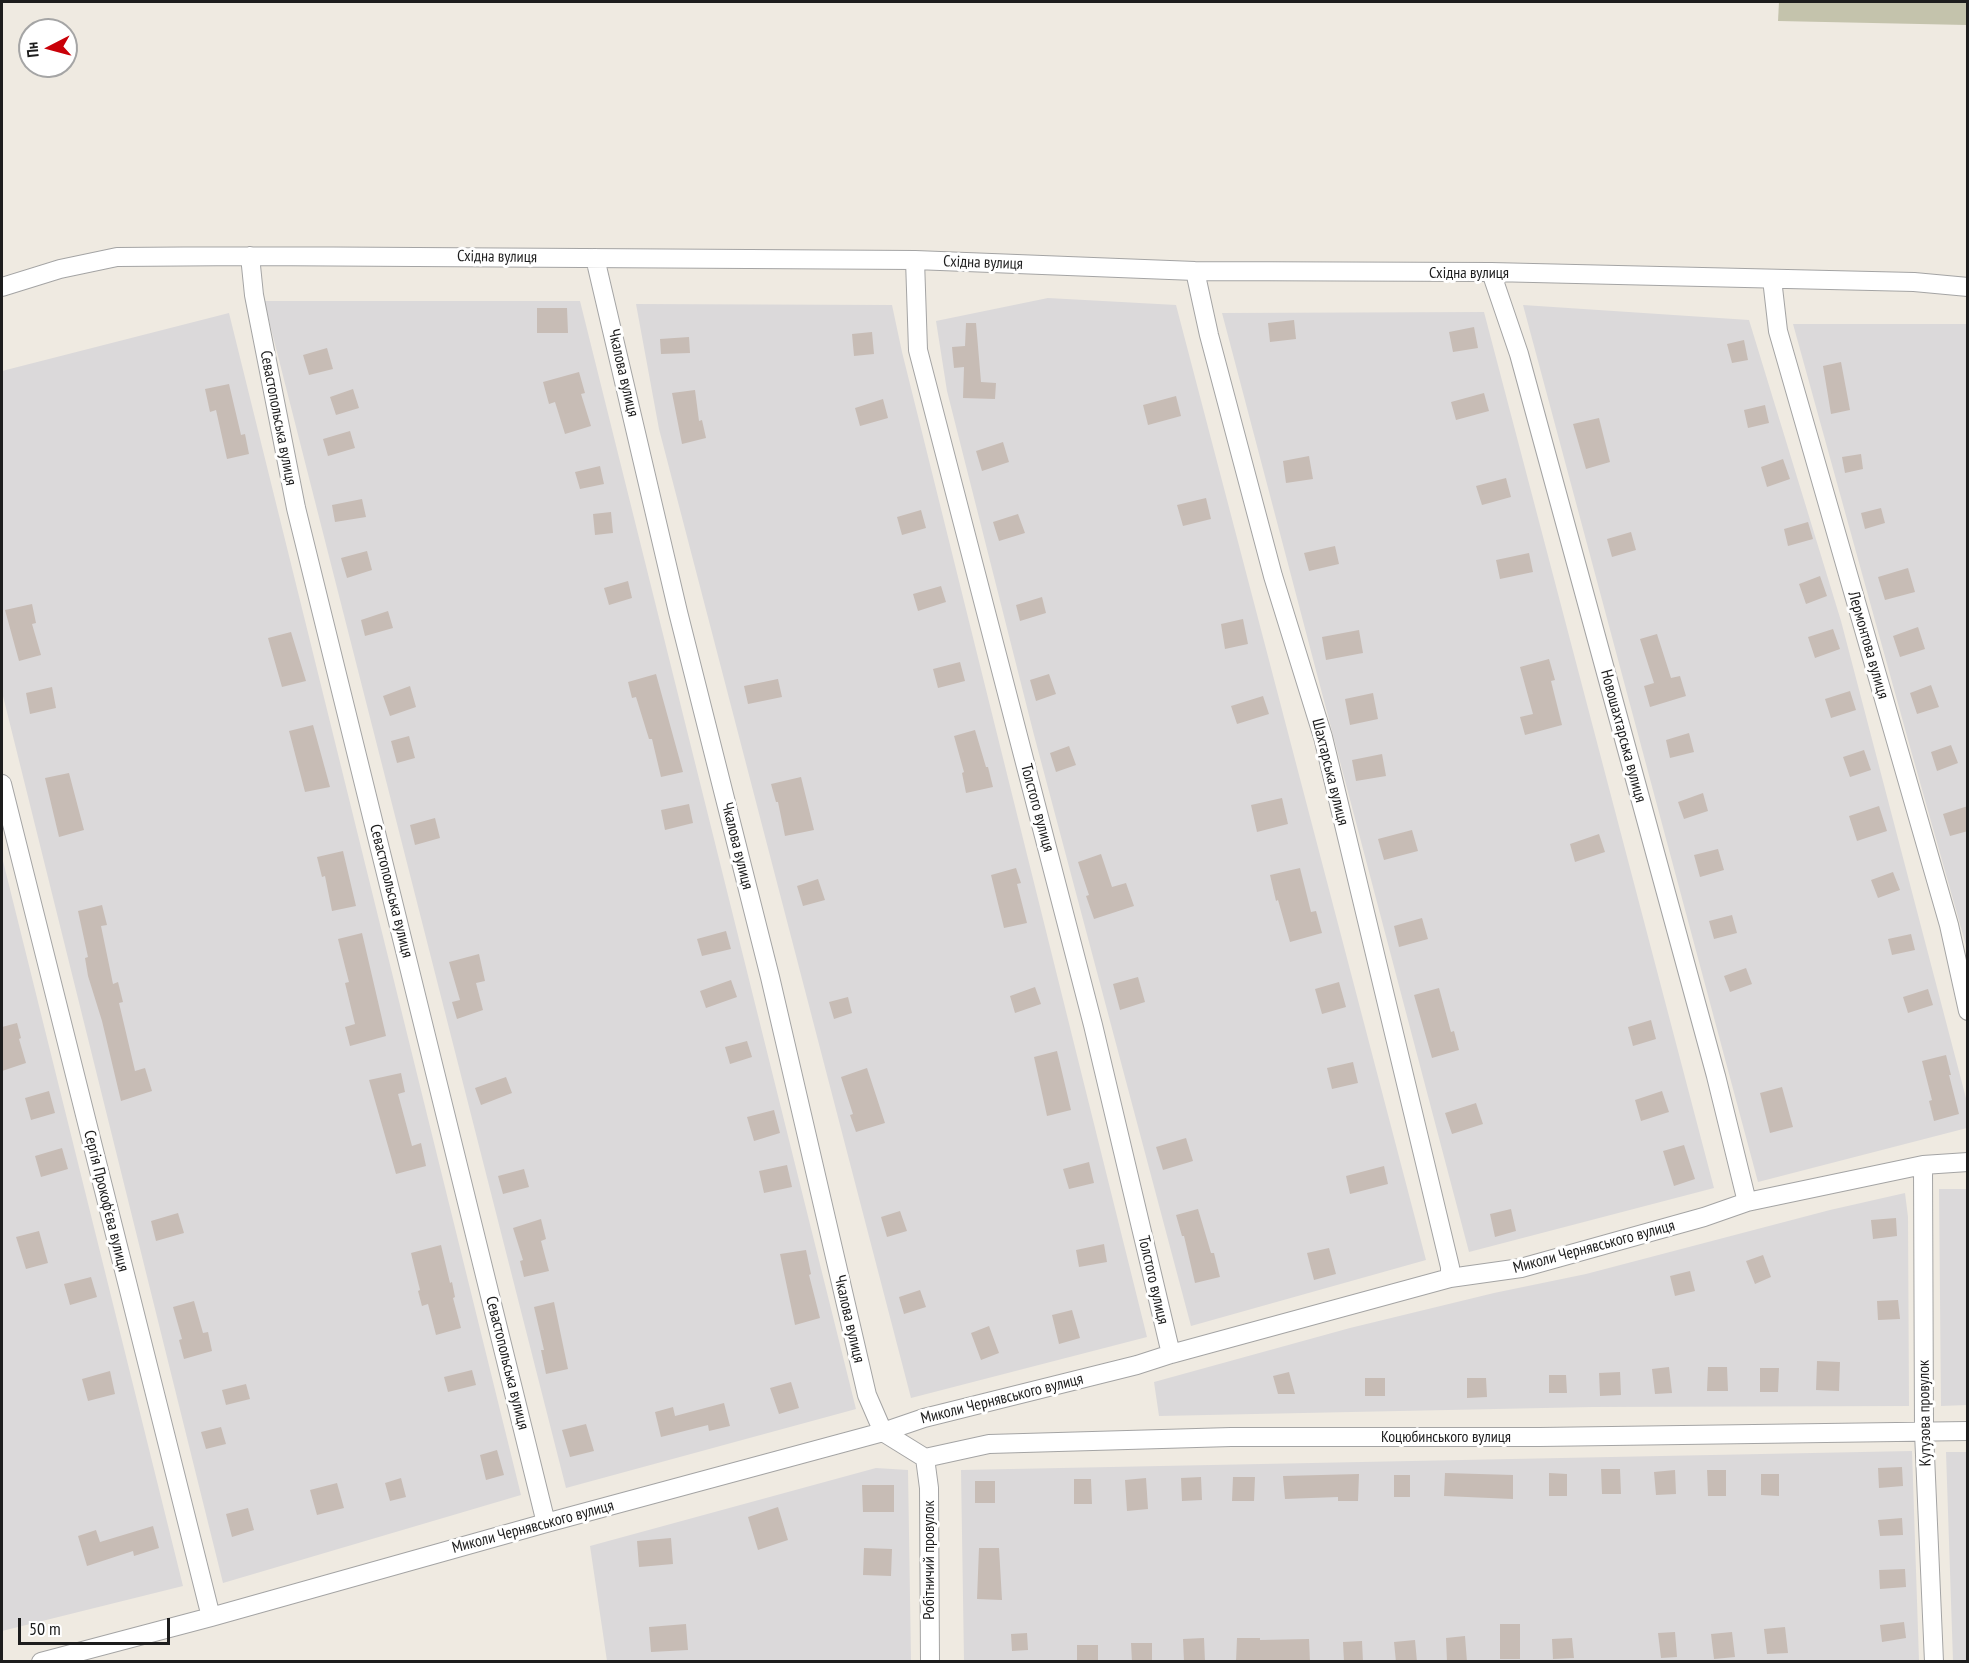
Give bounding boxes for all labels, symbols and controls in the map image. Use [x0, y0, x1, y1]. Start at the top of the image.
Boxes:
north arrow [18, 18, 78, 78]
text: Пн [21, 41, 43, 58]
street label: Східна вулиця [457, 247, 537, 267]
street label: Східна вулиця [943, 252, 1023, 274]
street label: Східна вулиця [1429, 263, 1509, 283]
street label: Чкалова вулиця [604, 327, 642, 419]
street label: Севастопольська вулиця [256, 349, 300, 487]
street label: Лермонтова вулиця [1843, 589, 1893, 701]
street label: Новошахтарська вулиця [1596, 668, 1650, 804]
street label: Шахтарська вулиця [1307, 717, 1353, 827]
street label: Толстого вулиця [1016, 762, 1058, 854]
street label: Чкалова вулиця [717, 800, 757, 892]
street label: Севастопольська вулиця [365, 822, 417, 960]
street label: Сергія Прокоф'єва вулиця [79, 1128, 133, 1274]
street label: Миколи Чернявського вулиця [1511, 1216, 1677, 1278]
street label: Толстого вулиця [1133, 1234, 1173, 1326]
street label: Чкалова вулиця [830, 1273, 868, 1365]
street label: Севастопольська вулиця [481, 1294, 533, 1432]
street label: Кутузова провулок [1914, 1360, 1936, 1466]
street label: Миколи Чернявського вулиця [919, 1370, 1085, 1428]
street label: Коцюбинського вулиця [1381, 1427, 1511, 1447]
street label: Миколи Чернявського вулиця [450, 1496, 616, 1558]
street label: Робітничий провулок [919, 1500, 939, 1620]
scale bar [21, 1606, 172, 1644]
text: 50 m [29, 1617, 61, 1640]

